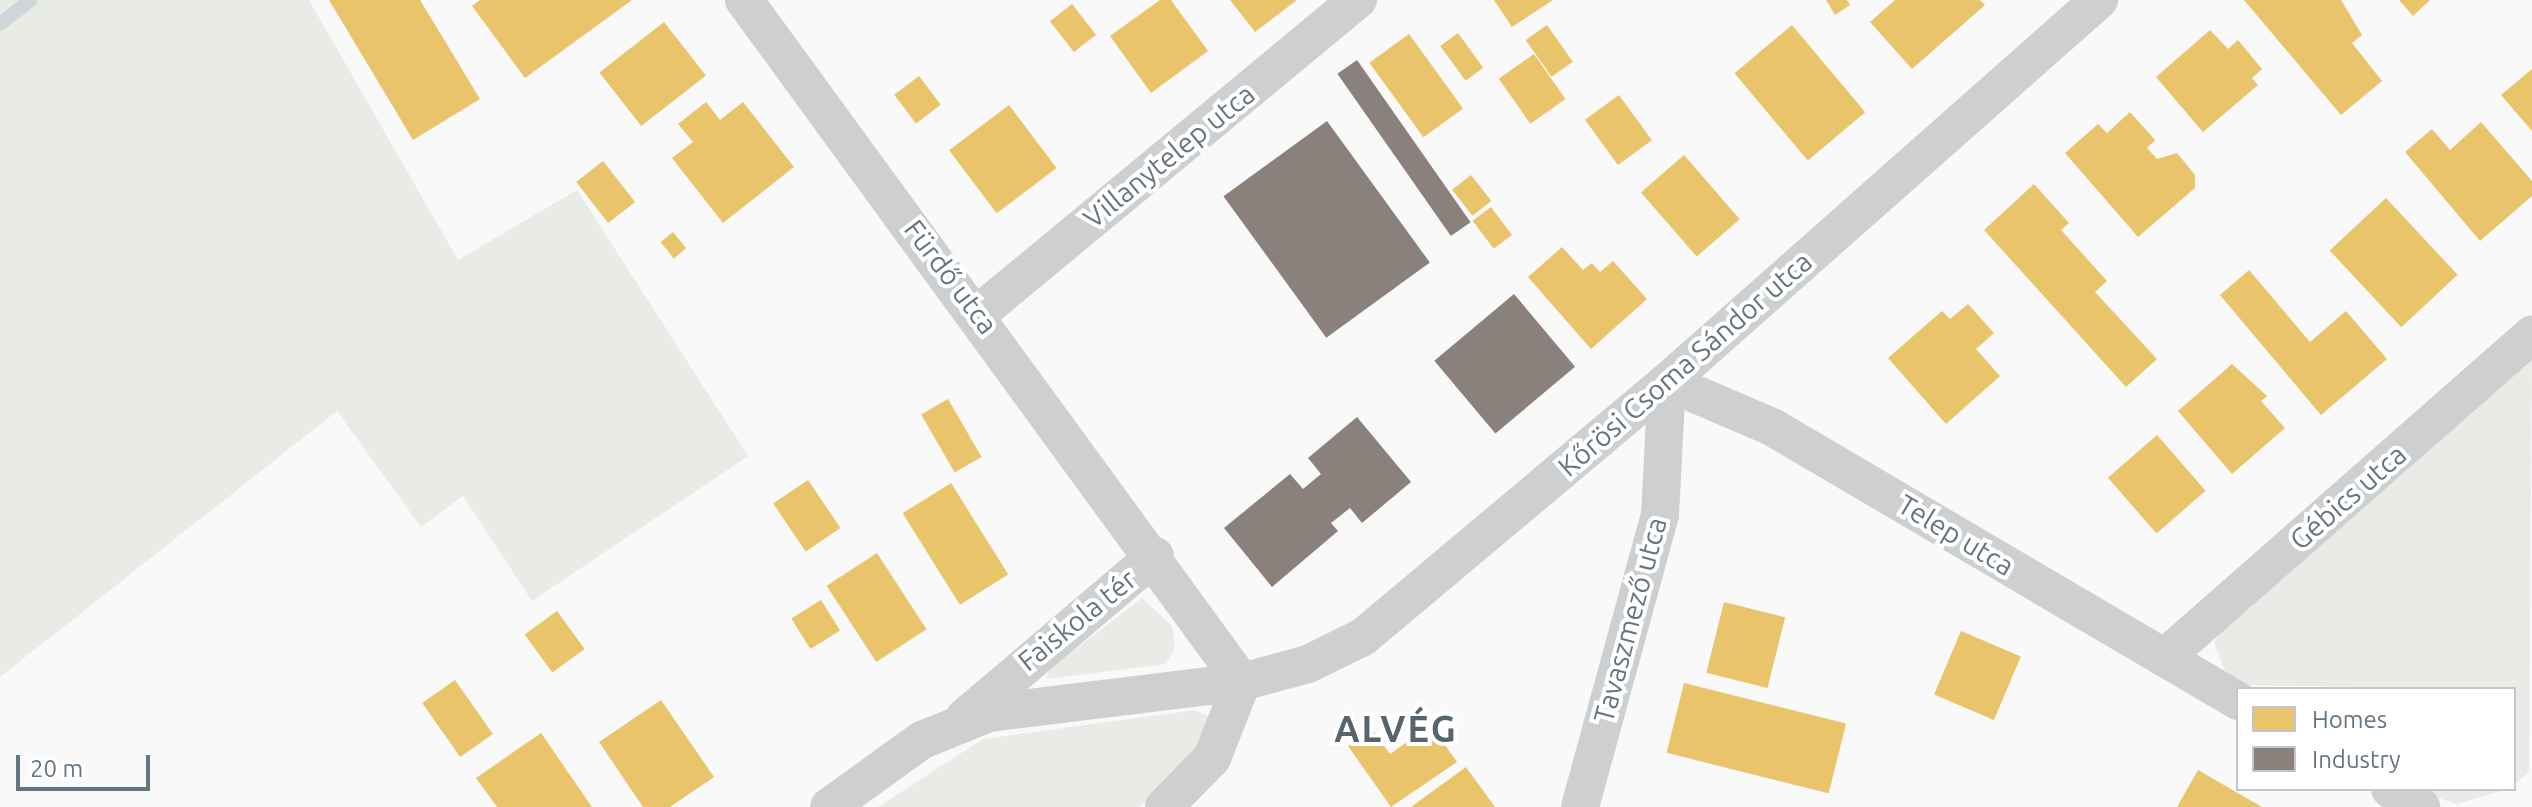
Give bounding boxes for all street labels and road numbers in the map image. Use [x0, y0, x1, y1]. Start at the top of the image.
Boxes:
street label: Villanytelep utca [1077, 77, 1261, 235]
street label: Fürdő utca [897, 213, 1005, 341]
street label: Kőrösi Csoma Sándor utca [1551, 245, 1819, 483]
street label: Gébics utca [2283, 437, 2413, 557]
street label: Telep utca [1892, 487, 2020, 583]
street label: Tavaszmező utca [1586, 514, 1674, 726]
street label: Faiskola tér [1011, 562, 1143, 678]

